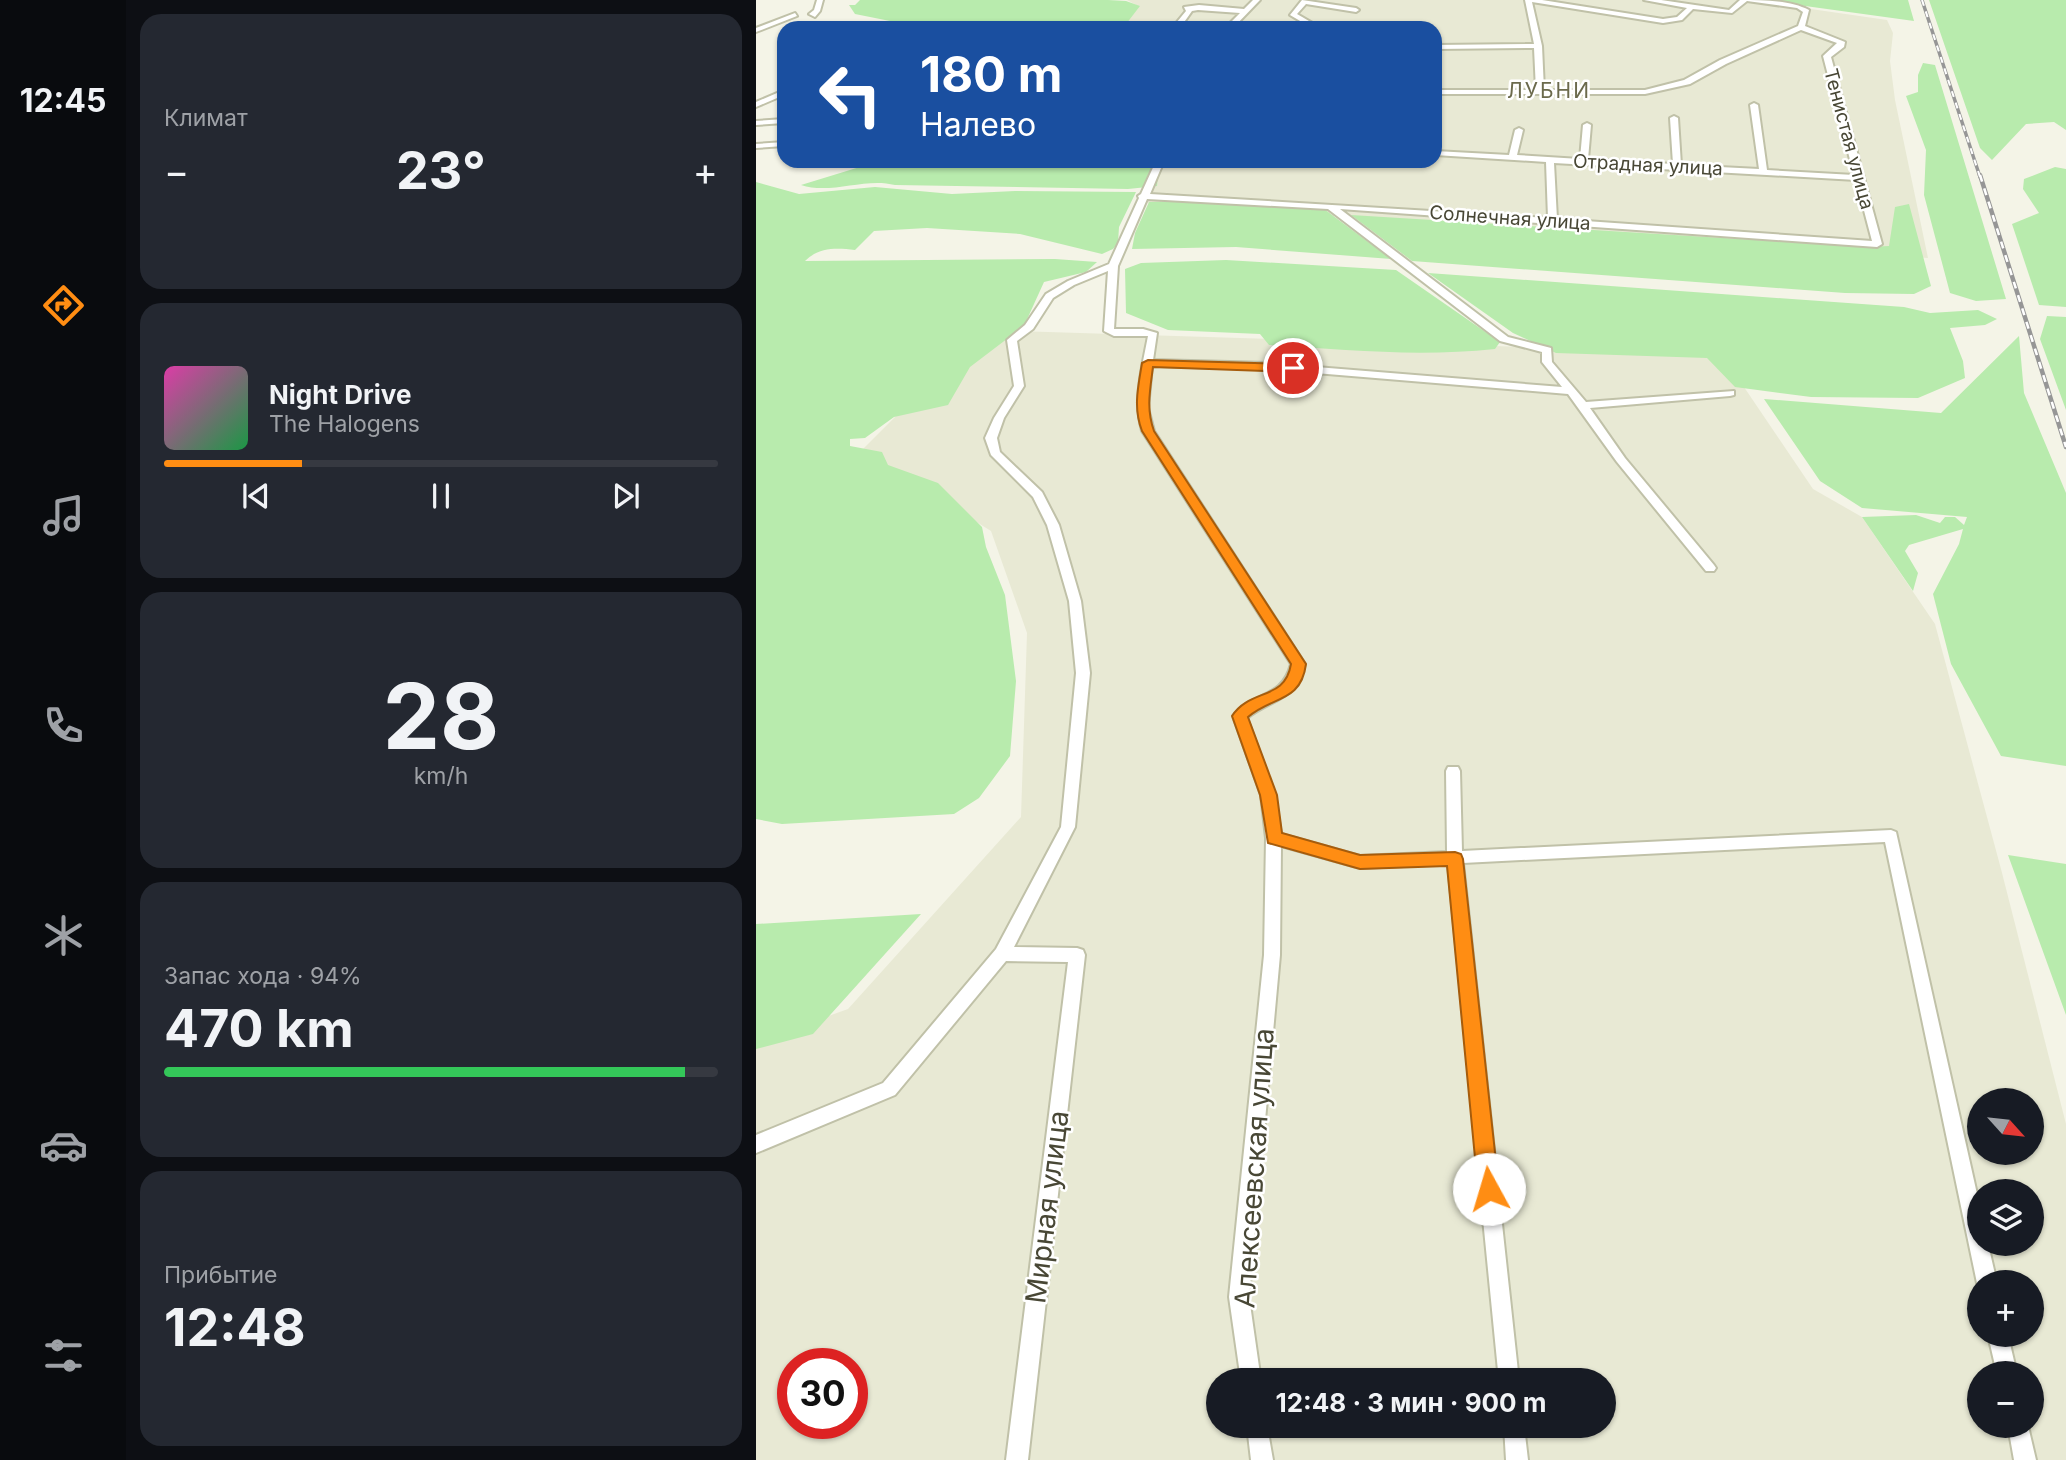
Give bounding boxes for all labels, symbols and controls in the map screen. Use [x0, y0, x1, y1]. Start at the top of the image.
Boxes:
text: 180 m [920, 45, 1062, 104]
icon: left [805, 49, 896, 140]
street label: Тенистая улица [1819, 66, 1879, 212]
district label: ЛУБНИ [1507, 78, 1591, 103]
text: 12:45 [20, 81, 106, 120]
text: Климат [164, 104, 248, 132]
text: Налево [920, 105, 1036, 144]
text: 23° [396, 139, 486, 202]
text: − [164, 148, 189, 194]
text: + [693, 148, 718, 194]
street label: Отрадная улица [1573, 150, 1723, 180]
street label: Солнечная улица [1429, 201, 1591, 235]
icon: directions [39, 281, 88, 330]
pin [1263, 338, 1323, 398]
icon: arrive [1274, 349, 1312, 387]
text: Night Drive [269, 379, 411, 410]
text: The Halogens [269, 410, 420, 438]
icon: previous [237, 477, 275, 515]
icon: pause [422, 477, 460, 515]
icon: next [607, 477, 645, 515]
icon: music [39, 491, 88, 540]
text: 28 [383, 661, 499, 771]
icon: phone [39, 701, 88, 750]
text: km/h [414, 762, 468, 790]
icon: climate [39, 911, 88, 960]
text: Запас хода · 94% [164, 962, 362, 990]
text: 470 km [164, 997, 354, 1060]
street label: Алексеевская улица [1227, 1027, 1281, 1309]
north arrow [1967, 1088, 2044, 1166]
map controls [1967, 1088, 2044, 1438]
street label: Мирная улица [1018, 1109, 1076, 1305]
icon: car [39, 1121, 88, 1170]
position arrow [1452, 1152, 1526, 1226]
button: layers [1967, 1179, 2044, 1256]
text: Прибытие [164, 1261, 277, 1289]
button: + [1967, 1270, 2044, 1347]
text: 12:48 [164, 1296, 306, 1359]
icon: filters [39, 1331, 88, 1380]
speed limit sign: 30 [777, 1348, 868, 1439]
button: − [1967, 1361, 2044, 1438]
text: 12:48 · 3 мин · 900 m [1275, 1387, 1547, 1418]

